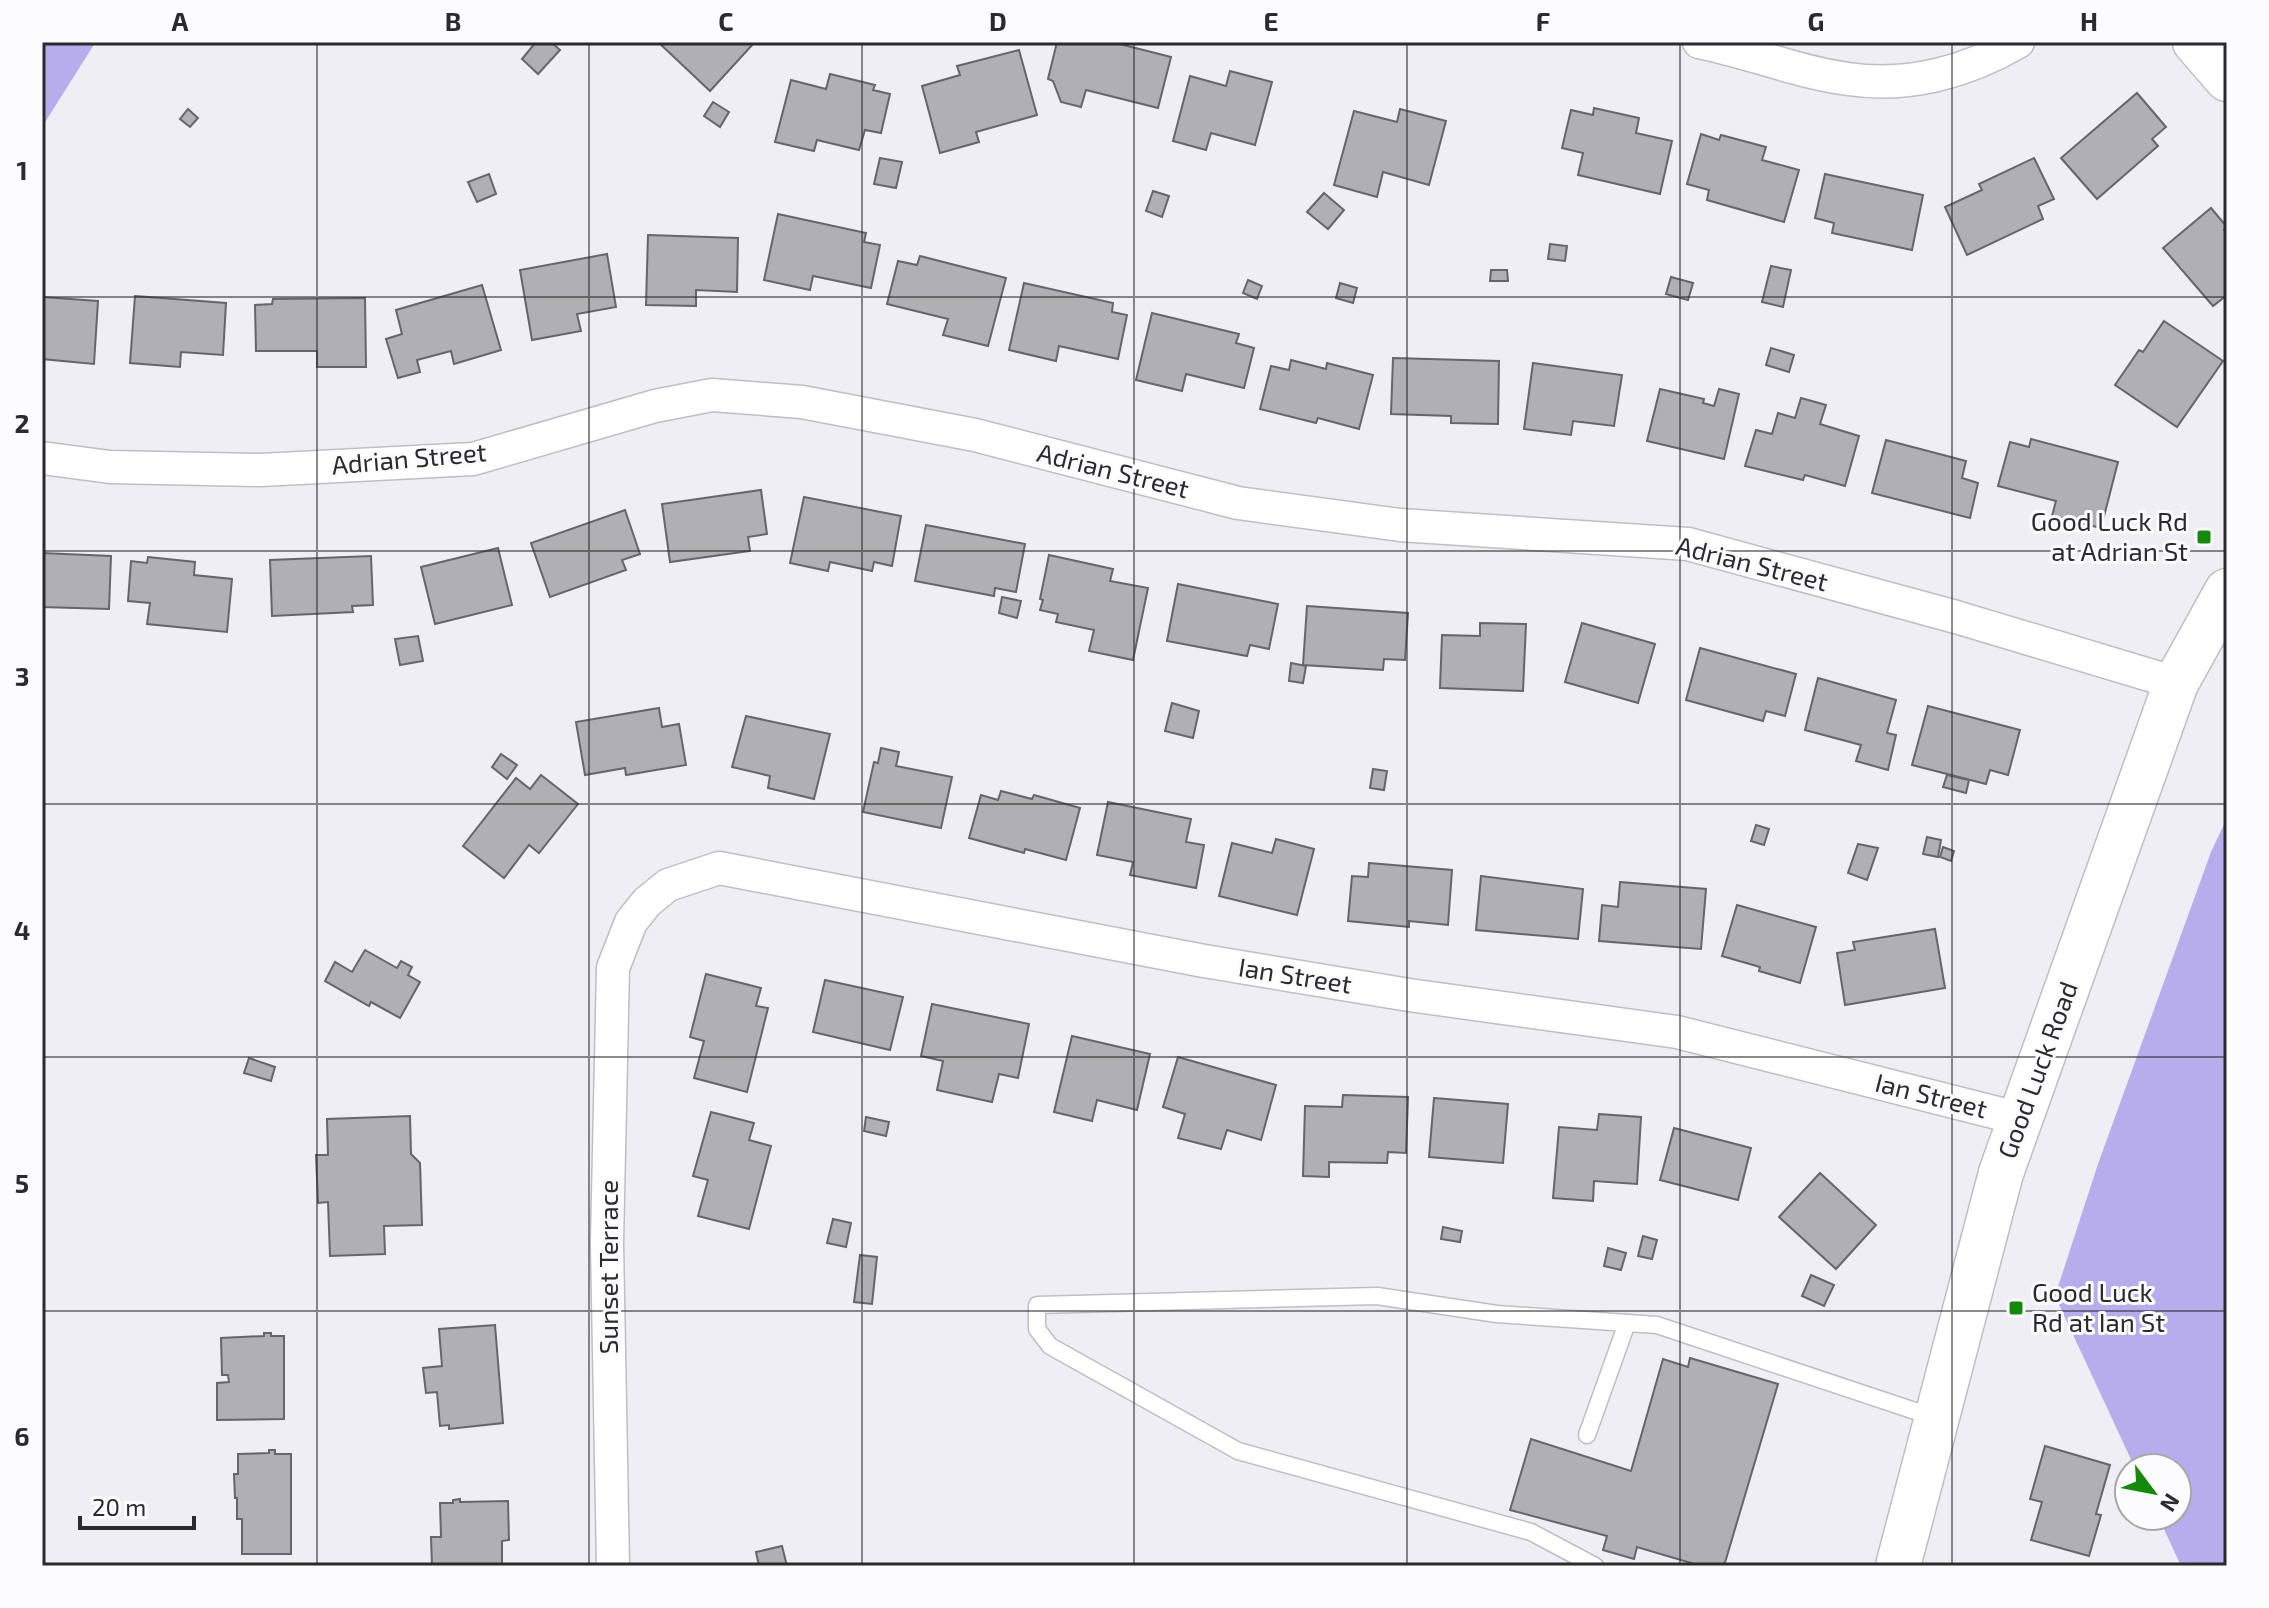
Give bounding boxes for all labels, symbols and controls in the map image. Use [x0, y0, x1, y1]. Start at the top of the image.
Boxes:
text: A [172, 5, 189, 36]
text: B [445, 5, 461, 36]
text: C [718, 5, 734, 36]
text: D [989, 5, 1007, 36]
text: E [1263, 5, 1279, 36]
text: F [1536, 5, 1550, 36]
text: G [1808, 5, 1824, 36]
text: H [2080, 5, 2098, 36]
text: 1 [16, 154, 28, 185]
text: 2 [14, 407, 30, 438]
street label: Adrian Street [330, 435, 488, 480]
street label: Adrian Street [1034, 436, 1193, 503]
place label: Good Luck Rd at Adrian St [2031, 505, 2188, 566]
marker: Good Luck Rd at Adrian St [2195, 528, 2213, 546]
street label: Adrian Street [1673, 529, 1832, 596]
text: 3 [15, 660, 29, 691]
text: 4 [14, 914, 30, 945]
street label: Ian Street [1236, 950, 1354, 999]
street label: Good Luck Road [1990, 977, 2083, 1162]
street label: Ian Street [1872, 1066, 1991, 1123]
text: 5 [15, 1167, 29, 1198]
street label: Sunset Terrace [592, 1180, 623, 1354]
place label: Good Luck Rd at Ian St [2032, 1276, 2165, 1337]
marker: Good Luck Rd at Ian St [2007, 1299, 2025, 1317]
text: 6 [14, 1420, 30, 1451]
north arrow [2113, 1452, 2193, 1532]
scale bar [80, 1480, 194, 1530]
text: N [2156, 1490, 2186, 1517]
text: 20 m [92, 1492, 146, 1521]

